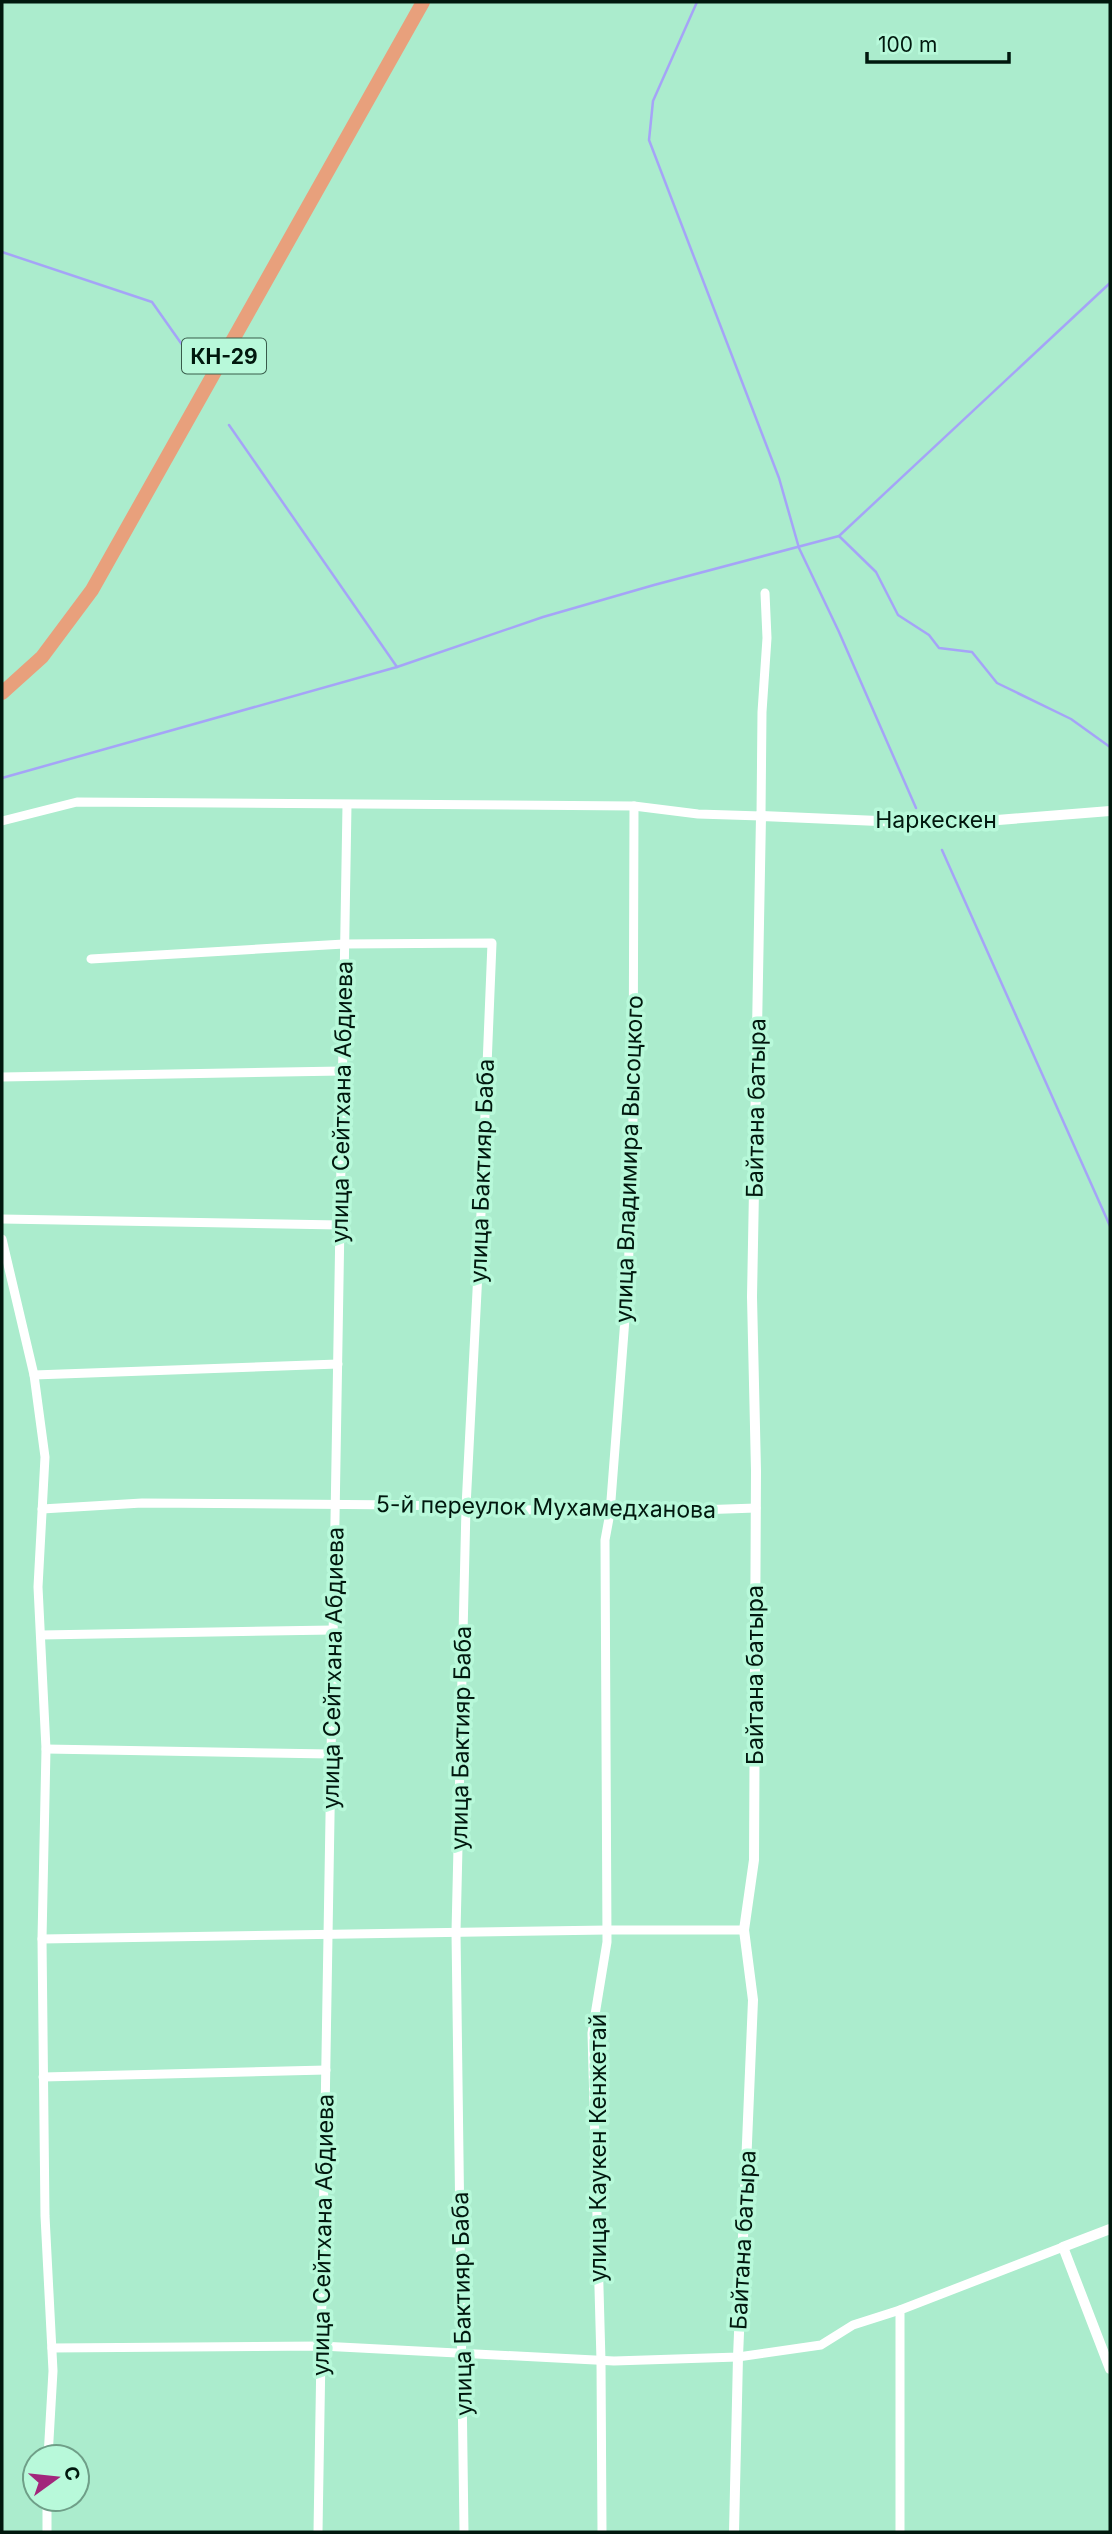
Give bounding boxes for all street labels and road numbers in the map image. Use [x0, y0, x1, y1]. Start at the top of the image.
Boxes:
road number: КН-29 [182, 338, 266, 374]
street label: Наркескен [875, 806, 997, 834]
street label: улица Сейтхана Абдиева [326, 961, 358, 1243]
street label: улица Владимира Высоцкого [609, 995, 649, 1323]
street label: Байтана батыра [740, 1018, 772, 1198]
street label: улица Бактияр Баба [464, 1058, 500, 1284]
street label: 5-й переулок Мухамедханова [376, 1490, 716, 1524]
street label: улица Сейтхана Абдиева [317, 1527, 349, 1809]
street label: Байтана батыра [741, 1585, 769, 1765]
street label: улица Бактияр Баба [445, 1626, 477, 1850]
street label: улица Каукен Кенжетай [584, 2014, 612, 2282]
street label: улица Сейтхана Абдиева [307, 2094, 339, 2376]
street label: Байтана батыра [724, 2150, 762, 2330]
street label: улица Бактияр Баба [446, 2192, 478, 2416]

